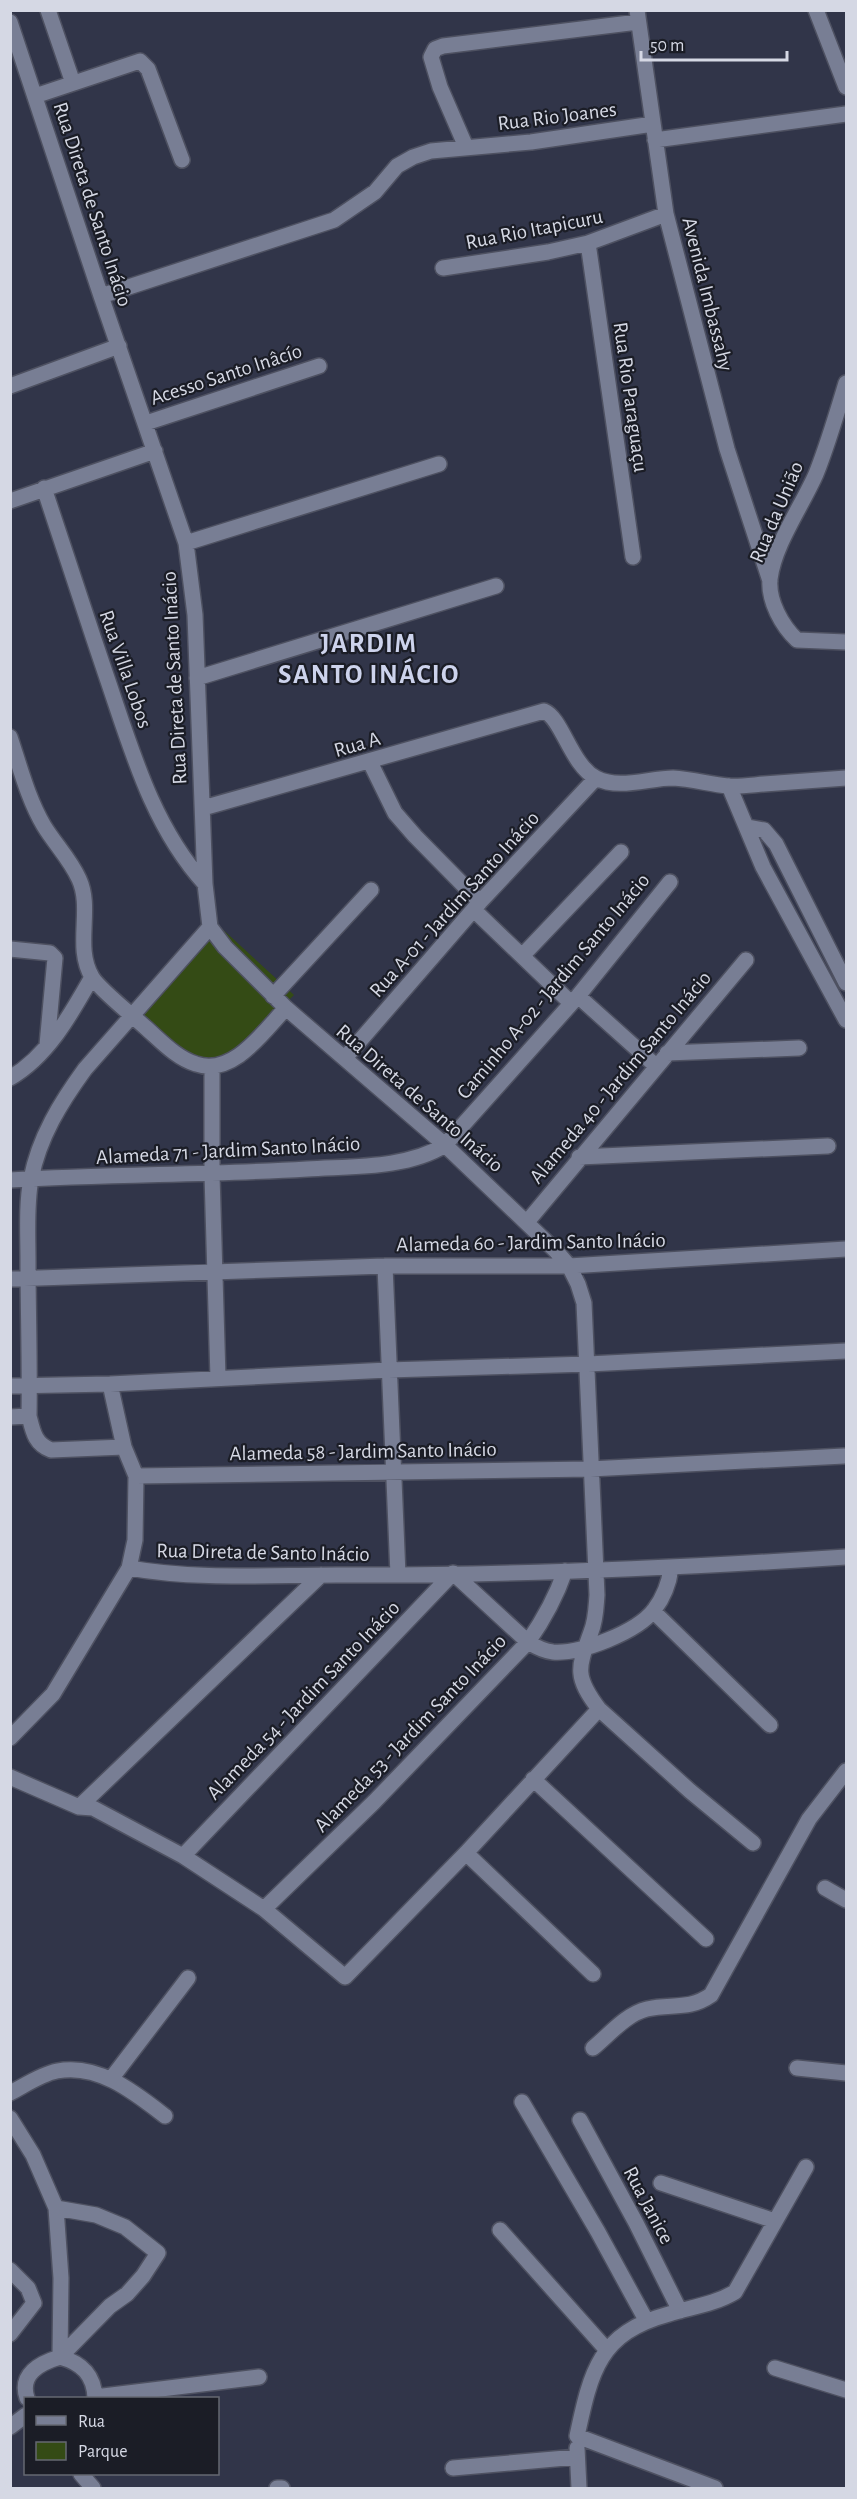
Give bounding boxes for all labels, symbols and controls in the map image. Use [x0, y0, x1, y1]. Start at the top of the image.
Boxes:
scale bar [641, 24, 786, 62]
text: 50 m [650, 37, 684, 55]
street label: Rua Direta de Santo Inácio [50, 99, 136, 309]
street label: Rua Rio Joanes [496, 99, 618, 134]
street label: Rua Rio Itapicuru [464, 206, 605, 253]
street label: Avenida Imbassahy [678, 215, 737, 373]
street label: Rua Rio Paraguaçu [610, 321, 651, 474]
street label: Acesso Santo Inâcío [148, 340, 305, 409]
street label: Rua da União [746, 458, 807, 566]
street label: Rua Direta de Santo Inácio [158, 571, 191, 785]
street label: Rua Villa Lobos [96, 607, 156, 731]
district label: JARDIM SANTO INÁCIO [278, 630, 460, 688]
street label: Rua A [332, 728, 383, 761]
street label: Rua A-01 - Jardim Santo Inácio [365, 807, 543, 1001]
street label: Caminho A-02 - Jardim Santo Inácio [453, 870, 654, 1103]
street label: Alameda 40 - Jardim Santo Inácio [526, 967, 715, 1187]
street label: Rua Direta de Santo Inácio [332, 1020, 507, 1176]
street label: Alameda 71 - Jardim Santo Inácio [95, 1133, 361, 1168]
street label: Alameda 60 - Jardim Santo Inácio [396, 1230, 666, 1255]
street label: Alameda 58 - Jardim Santo Inácio [229, 1439, 497, 1464]
street label: Rua Direta de Santo Inácio [156, 1540, 370, 1565]
street label: Alameda 54 - Jardim Santo Inácio [203, 1597, 404, 1804]
street label: Alameda 53 - Jardim Santo Inácio [310, 1630, 510, 1836]
street label: Rua Janice [619, 2163, 678, 2247]
legend [24, 2397, 219, 2475]
text: Rua [78, 2413, 105, 2431]
text: Parque [78, 2443, 127, 2461]

